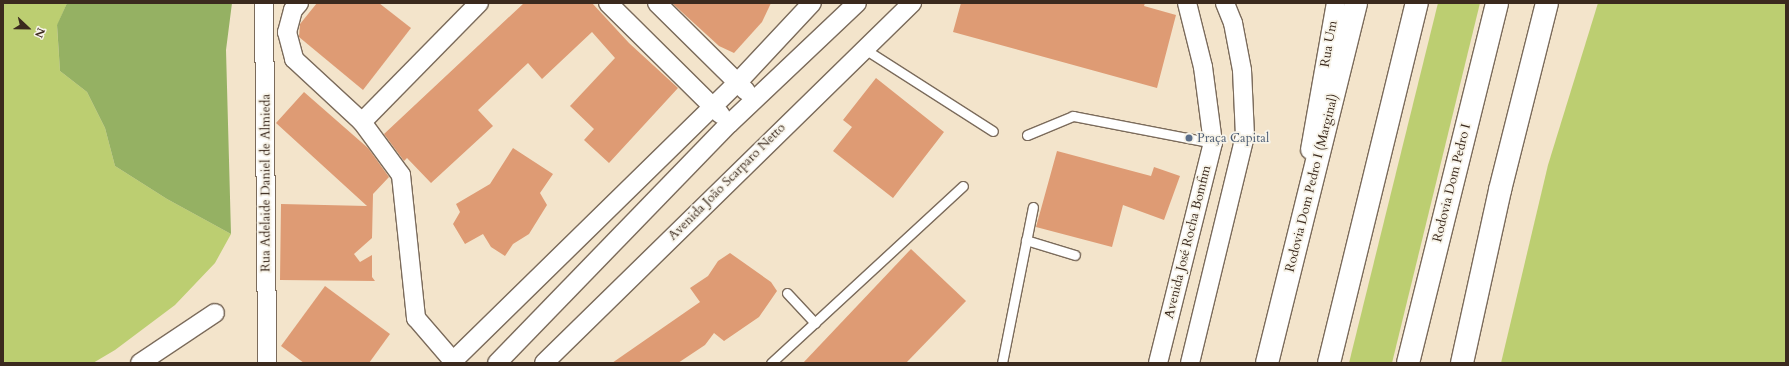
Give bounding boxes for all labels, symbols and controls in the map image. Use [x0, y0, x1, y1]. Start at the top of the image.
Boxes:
north arrow [8, 8, 48, 48]
street label: Rua Um [1317, 20, 1341, 68]
text: N [31, 25, 48, 40]
street label: Rodovia Dom Pedro I (Marginal) [1282, 92, 1342, 274]
street label: Rua Adelaide Daniel de Almieda [258, 94, 274, 272]
street label: Avenida João Scarparo Netto [665, 120, 789, 244]
street label: Rodovia Dom Pedro I [1430, 122, 1474, 244]
place label: Praça Capital [1197, 130, 1269, 146]
marker: Praça Capital [1184, 133, 1194, 143]
street label: Avenida José Rocha Bomfim [1161, 164, 1215, 320]

